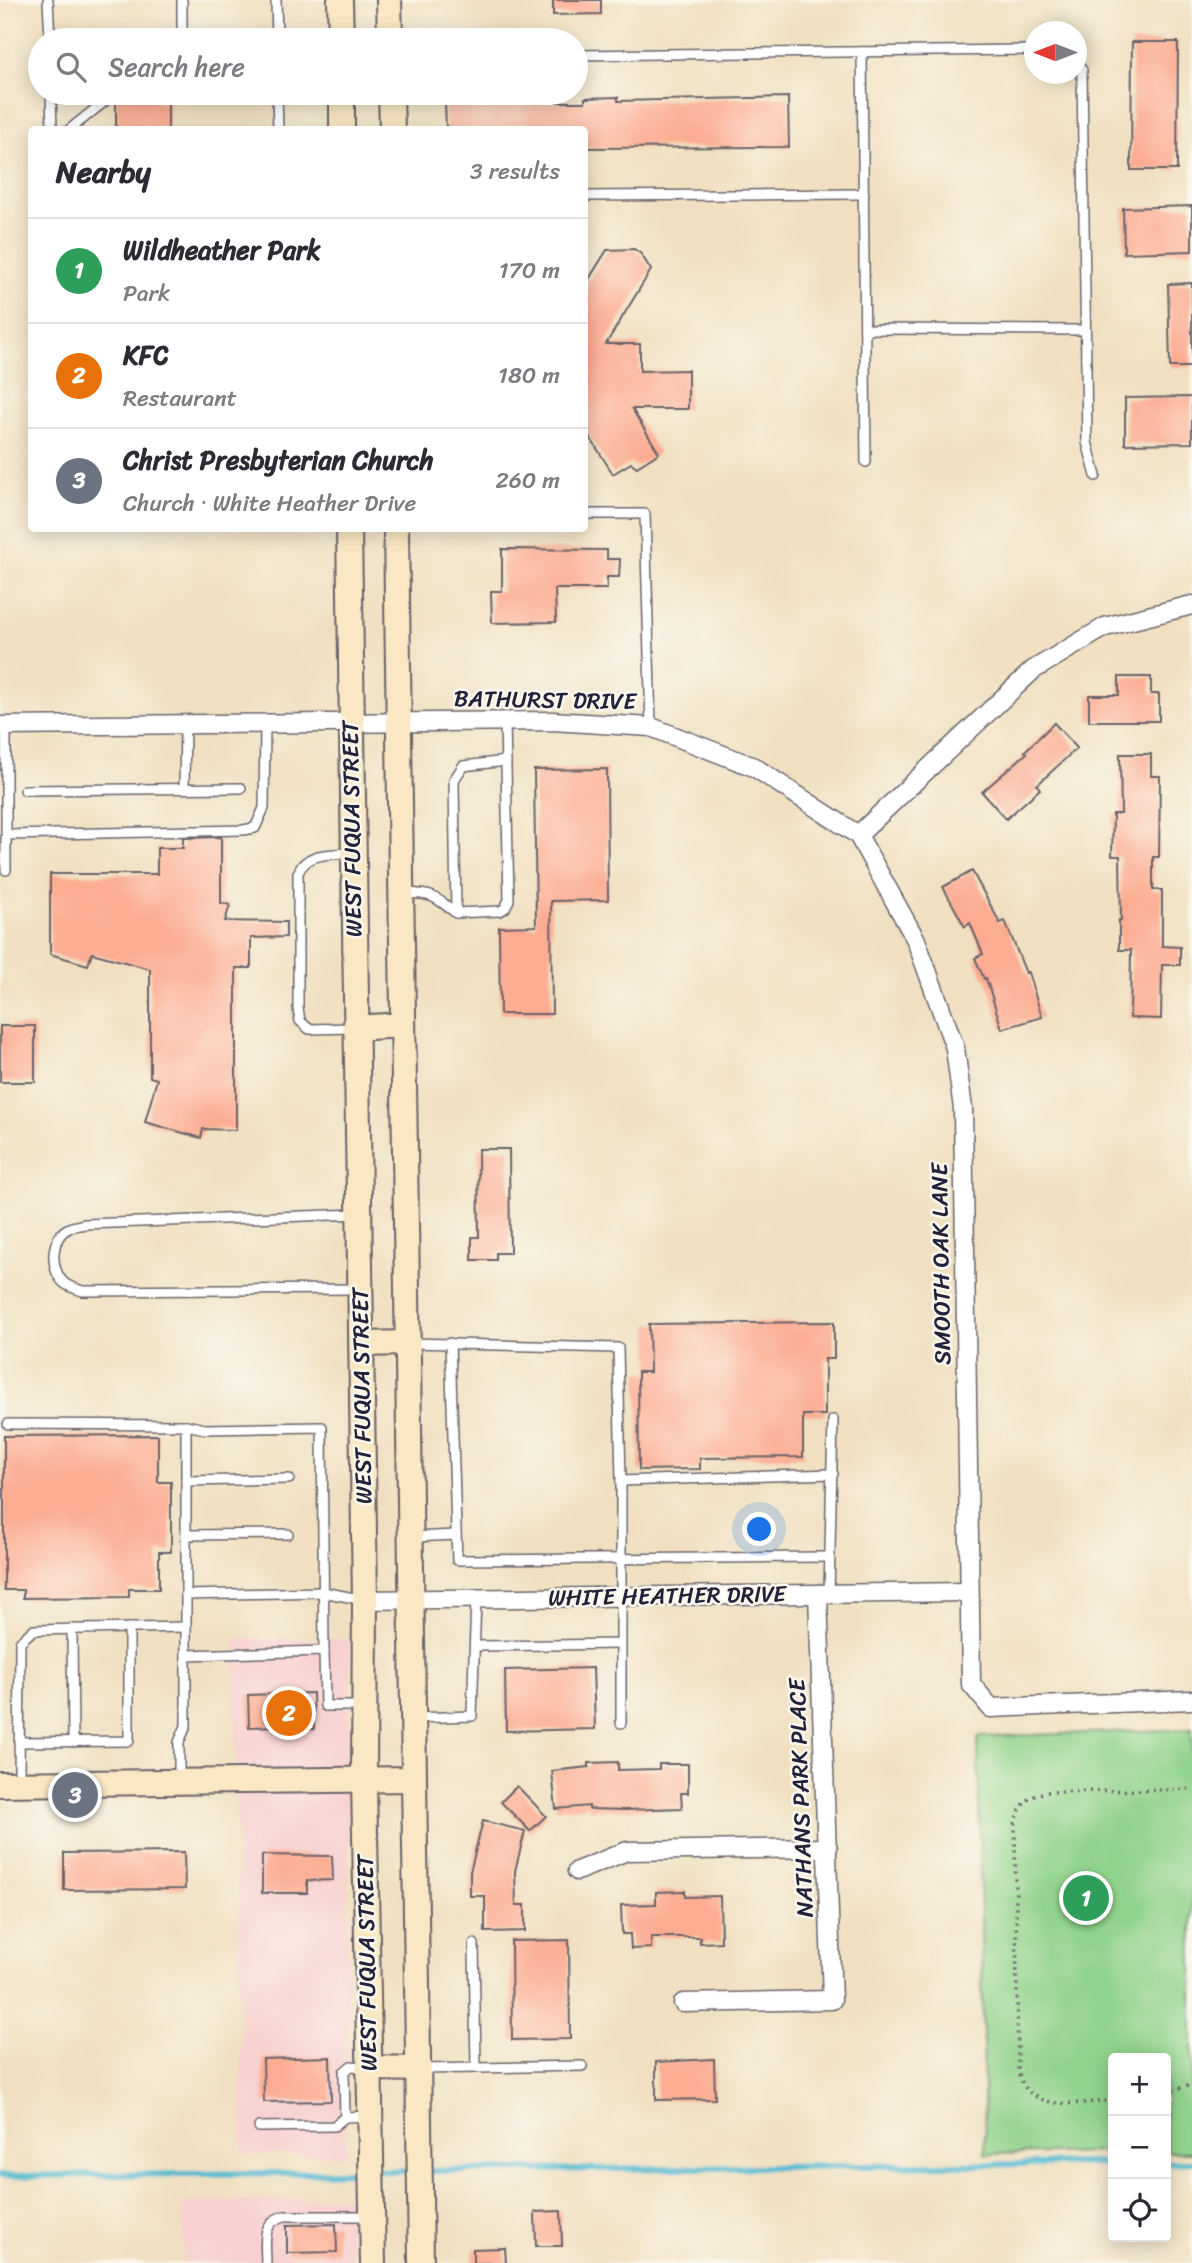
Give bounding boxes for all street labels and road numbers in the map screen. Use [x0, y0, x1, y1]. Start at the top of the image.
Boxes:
street label: BATHURST DRIVE [454, 678, 638, 722]
street label: WEST FUQUA STREET [330, 719, 374, 938]
street label: SMOOTH OAK LANE [919, 1162, 963, 1365]
street label: WEST FUQUA STREET [340, 1286, 384, 1505]
street label: WHITE HEATHER DRIVE [548, 1573, 788, 1619]
street label: NATHANS PARK PLACE [776, 1677, 826, 1918]
street label: WEST FUQUA STREET [345, 1853, 389, 2072]

